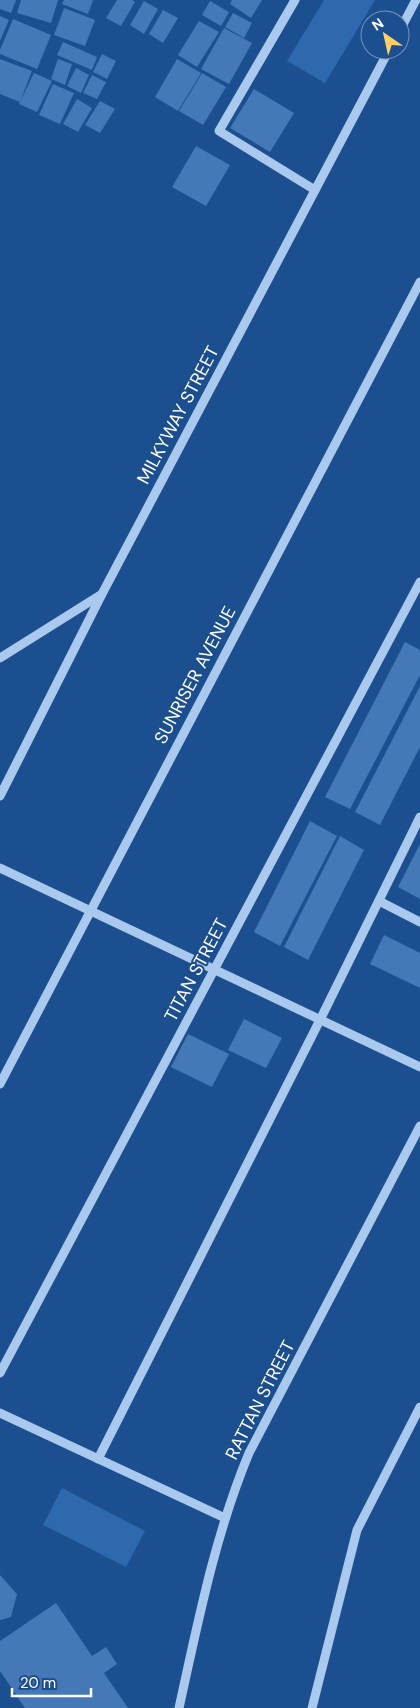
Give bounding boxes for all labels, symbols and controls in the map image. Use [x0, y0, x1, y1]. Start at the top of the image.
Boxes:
north arrow [360, 10, 410, 60]
text: N [368, 14, 387, 35]
street label: MILKYWAY STREET [131, 342, 225, 488]
street label: SUNRISER AVENUE [149, 602, 241, 748]
street label: TITAN STREET [159, 914, 233, 1026]
street label: RATTAN STREET [220, 1336, 300, 1464]
scale bar [12, 1666, 91, 1698]
text: 20 m [20, 1673, 56, 1693]

